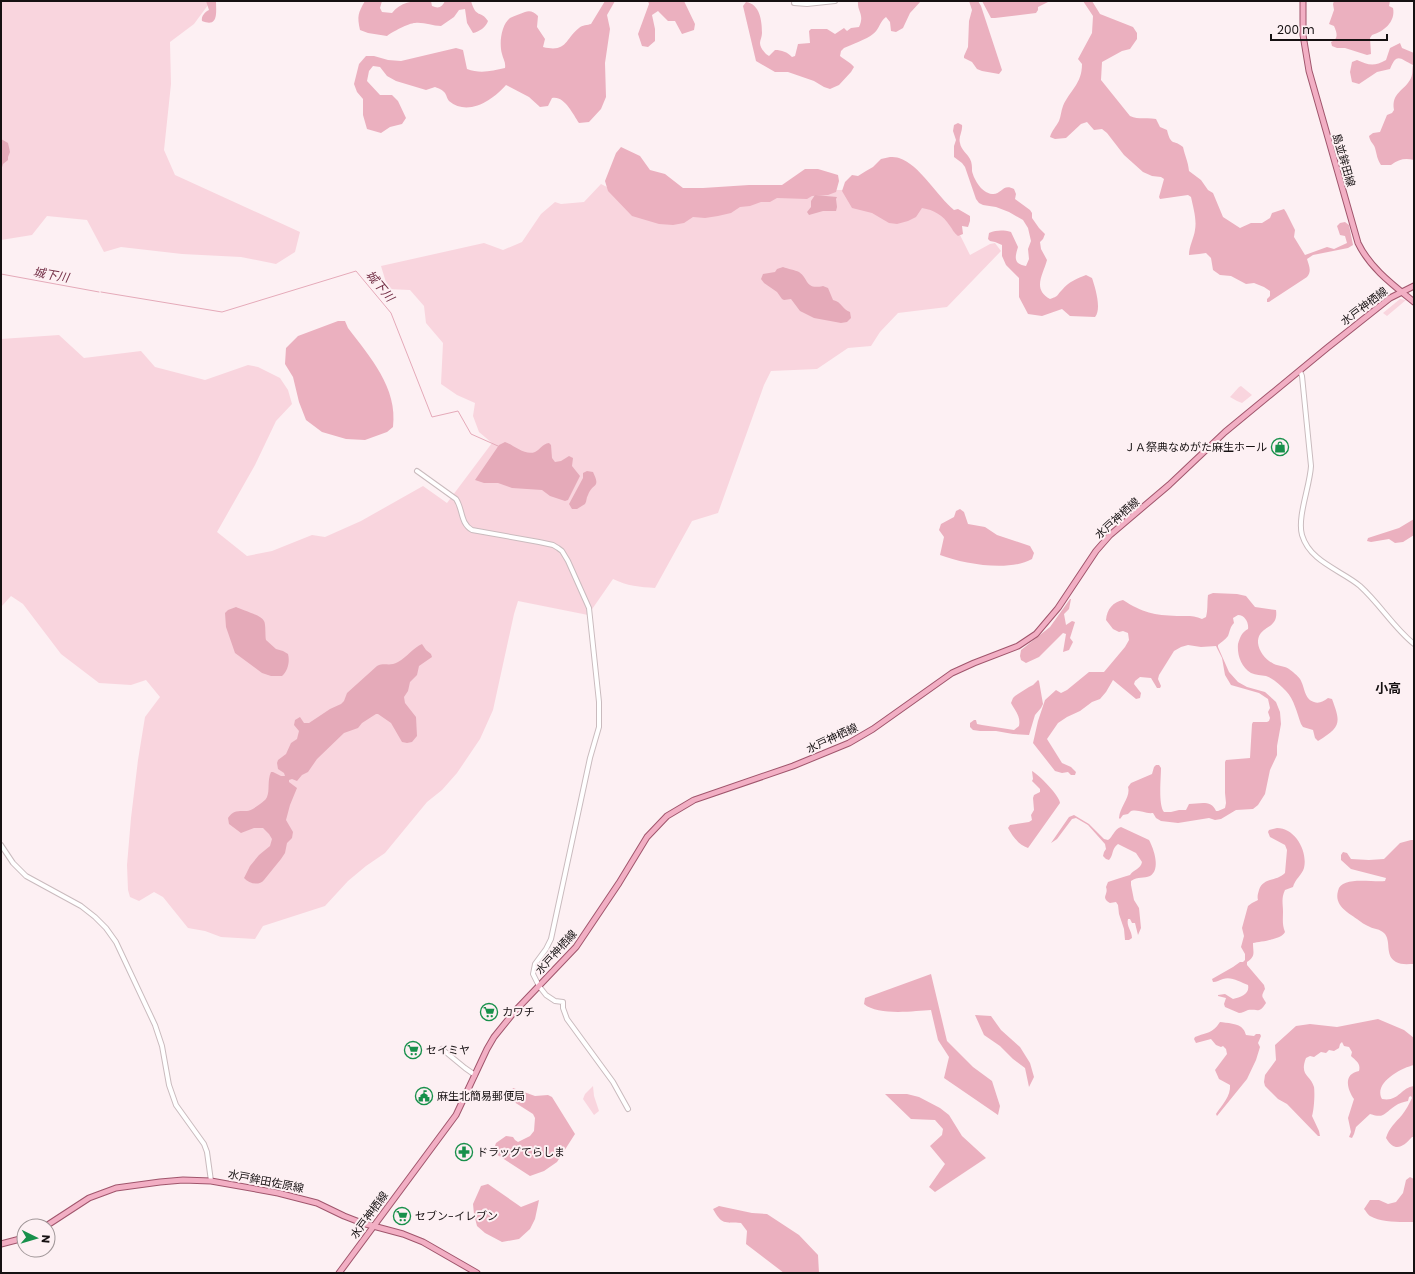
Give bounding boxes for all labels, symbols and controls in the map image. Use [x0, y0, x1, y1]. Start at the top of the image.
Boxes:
scale bar [1271, 16, 1387, 42]
text: 200 m [1277, 21, 1315, 38]
street label: 島並鉾田線 [1329, 131, 1359, 189]
water label: 城下川 [32, 263, 72, 286]
water label: 城下川 [362, 266, 400, 306]
street label: 水戸神栖線 [1337, 283, 1391, 329]
shop icon: ＪＡ祭典なめがた麻生ホール [1270, 437, 1290, 457]
place label: ＪＡ祭典なめがた麻生ホール [1124, 439, 1267, 455]
street label: 水戸神栖線 [1091, 494, 1143, 542]
district label: 小高 [1375, 679, 1401, 698]
street label: 水戸神栖線 [804, 719, 860, 757]
street label: 水戸神栖線 [532, 926, 580, 978]
supermarket icon: カワチ [479, 1002, 499, 1022]
place label: カワチ [502, 1004, 535, 1020]
supermarket icon: セイミヤ [403, 1040, 423, 1060]
place label: セイミヤ [426, 1042, 470, 1058]
public building icon: 麻生北簡易郵便局 [414, 1086, 434, 1106]
place label: 麻生北簡易郵便局 [437, 1088, 525, 1104]
pharmacy icon: ドラッグてらしま [454, 1142, 474, 1162]
place label: ドラッグてらしま [477, 1144, 565, 1160]
street label: 水戸鉾田佐原線 [227, 1166, 305, 1196]
street label: 水戸神栖線 [346, 1188, 392, 1242]
supermarket icon: セブン-イレブン [392, 1206, 412, 1226]
place label: セブン-イレブン [415, 1208, 498, 1224]
north arrow [16, 1218, 56, 1258]
text: N [38, 1234, 54, 1244]

